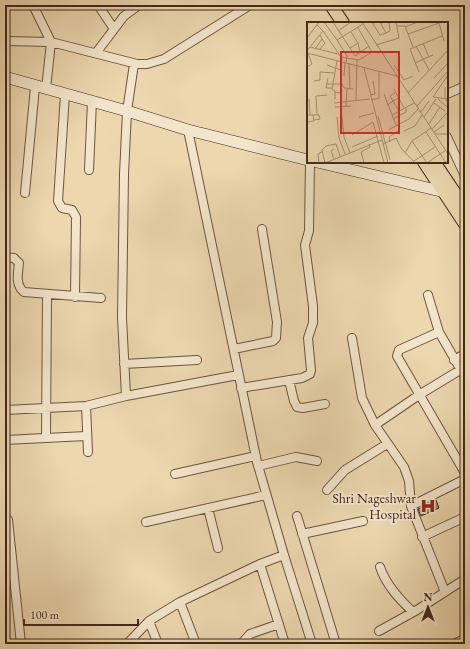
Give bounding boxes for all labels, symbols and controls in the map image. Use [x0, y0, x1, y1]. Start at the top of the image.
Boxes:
inset map [307, 22, 448, 163]
place label: Shri Nageshwar Hospital [332, 489, 417, 523]
hospital icon: Shri Nageshwar Hospital [419, 497, 437, 515]
north arrow [408, 587, 448, 627]
text: N [424, 590, 433, 604]
scale bar [24, 601, 138, 627]
text: 100 m [30, 607, 60, 623]

